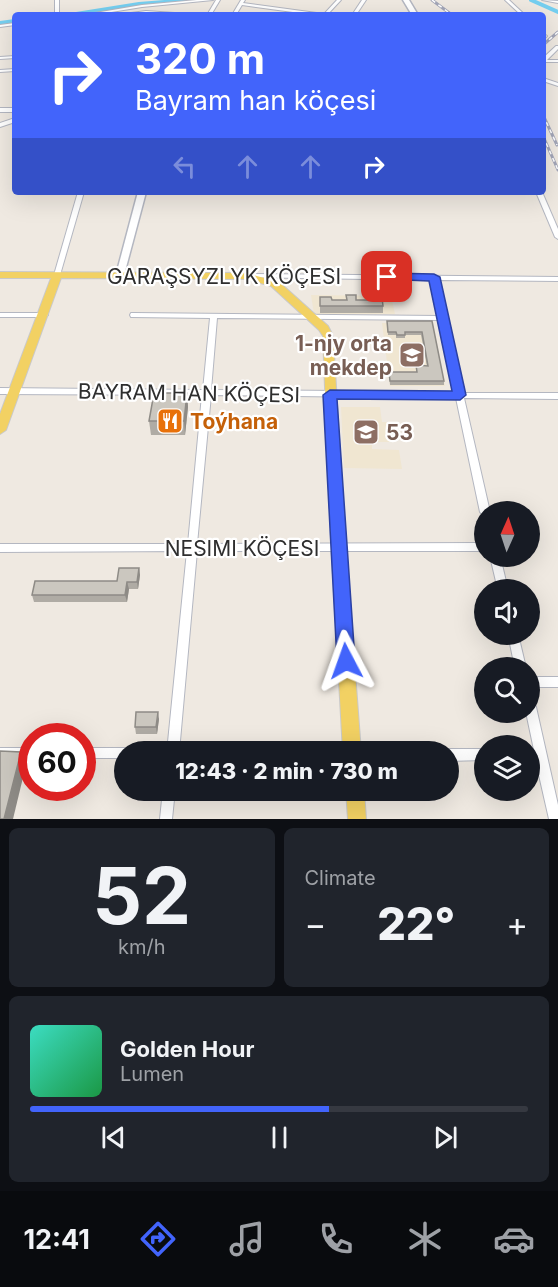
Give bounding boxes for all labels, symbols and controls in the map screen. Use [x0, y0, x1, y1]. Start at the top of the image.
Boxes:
text: 320 m [135, 33, 265, 84]
icon: right [36, 36, 114, 114]
text: Bayram han köçesi [135, 84, 376, 117]
icon: left [168, 150, 201, 183]
icon: ahead [231, 150, 264, 183]
icon: ahead [294, 150, 327, 183]
icon: right [357, 150, 390, 183]
pin [361, 251, 412, 302]
icon: arrive [370, 260, 403, 293]
street label: GARAŞSYZLYK KÖÇESI [107, 264, 341, 289]
place label: 1-njy orta mekdep [295, 331, 392, 380]
school or university icon: 1-njy orta mekdep [397, 340, 427, 370]
street label: BAYRAM HAN KÖÇESI [78, 379, 300, 407]
restaurant icon: Toýhana [155, 406, 185, 436]
place label: Toýhana [190, 409, 278, 434]
school or university icon: 53 [351, 417, 381, 447]
place label: 53 [386, 420, 413, 445]
north arrow [474, 501, 540, 567]
map controls [474, 501, 540, 801]
street label: NESIMI KÖÇESI [165, 536, 319, 561]
button: sound [474, 579, 540, 645]
position arrow [314, 629, 378, 693]
button: search [474, 657, 540, 723]
speed limit sign: 60 [18, 723, 96, 801]
button: layers [474, 735, 540, 801]
text: 12:43 · 2 min · 730 m [175, 758, 398, 784]
text: 52 [92, 848, 191, 943]
text: Climate [305, 866, 376, 890]
text: 22° [377, 896, 455, 951]
text: − [305, 904, 326, 944]
text: + [506, 904, 528, 944]
text: km/h [118, 935, 166, 959]
text: Golden Hour [120, 1036, 254, 1062]
text: Lumen [120, 1062, 184, 1086]
icon: previous [97, 1121, 130, 1154]
icon: pause [263, 1121, 296, 1154]
icon: next [429, 1121, 462, 1154]
icon: directions [137, 1218, 179, 1260]
icon: music [226, 1218, 268, 1260]
icon: phone [315, 1218, 357, 1260]
icon: climate [404, 1218, 446, 1260]
icon: car [493, 1218, 535, 1260]
text: 12:41 [23, 1223, 90, 1256]

